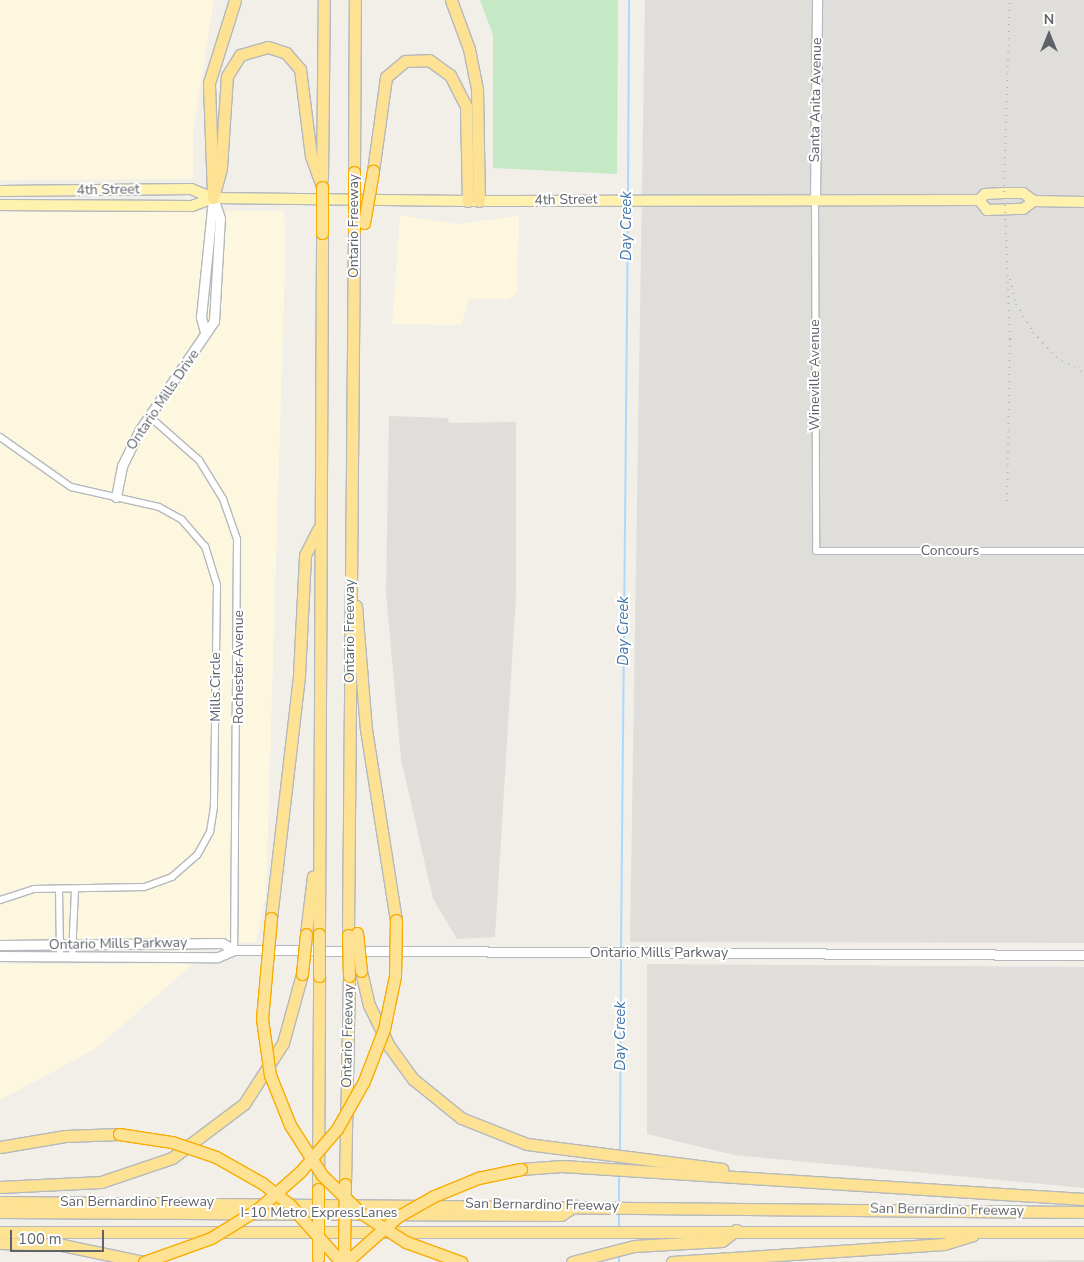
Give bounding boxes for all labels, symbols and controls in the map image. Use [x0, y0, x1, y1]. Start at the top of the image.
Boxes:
north arrow [1024, 10, 1074, 60]
text: N [1044, 10, 1054, 29]
street label: Santa Anita Avenue [807, 37, 825, 163]
street label: Ontario Freeway [346, 174, 362, 278]
street label: 4th Street [76, 181, 140, 199]
street label: 4th Street [534, 191, 598, 209]
water label: Day Creek [618, 191, 636, 261]
street label: Wineville Avenue [807, 319, 823, 431]
street label: Ontario Mills Drive [123, 347, 203, 453]
street label: Concours [921, 543, 979, 559]
street label: Ontario Freeway [342, 579, 358, 683]
water label: Day Creek [615, 596, 633, 666]
street label: Rochester Avenue [231, 610, 247, 724]
street label: Mills Circle [208, 652, 224, 722]
street label: Ontario Mills Parkway [49, 934, 187, 954]
street label: Ontario Mills Parkway [590, 945, 728, 961]
street label: Ontario Freeway [339, 984, 357, 1088]
water label: Day Creek [612, 1001, 630, 1071]
street label: San Bernardino Freeway [60, 1194, 214, 1210]
street label: San Bernardino Freeway [465, 1195, 619, 1215]
street label: San Bernardino Freeway [870, 1200, 1024, 1220]
street label: I-10 Metro ExpressLanes [240, 1205, 398, 1221]
scale bar [12, 1220, 106, 1252]
text: 100 m [18, 1229, 62, 1249]

